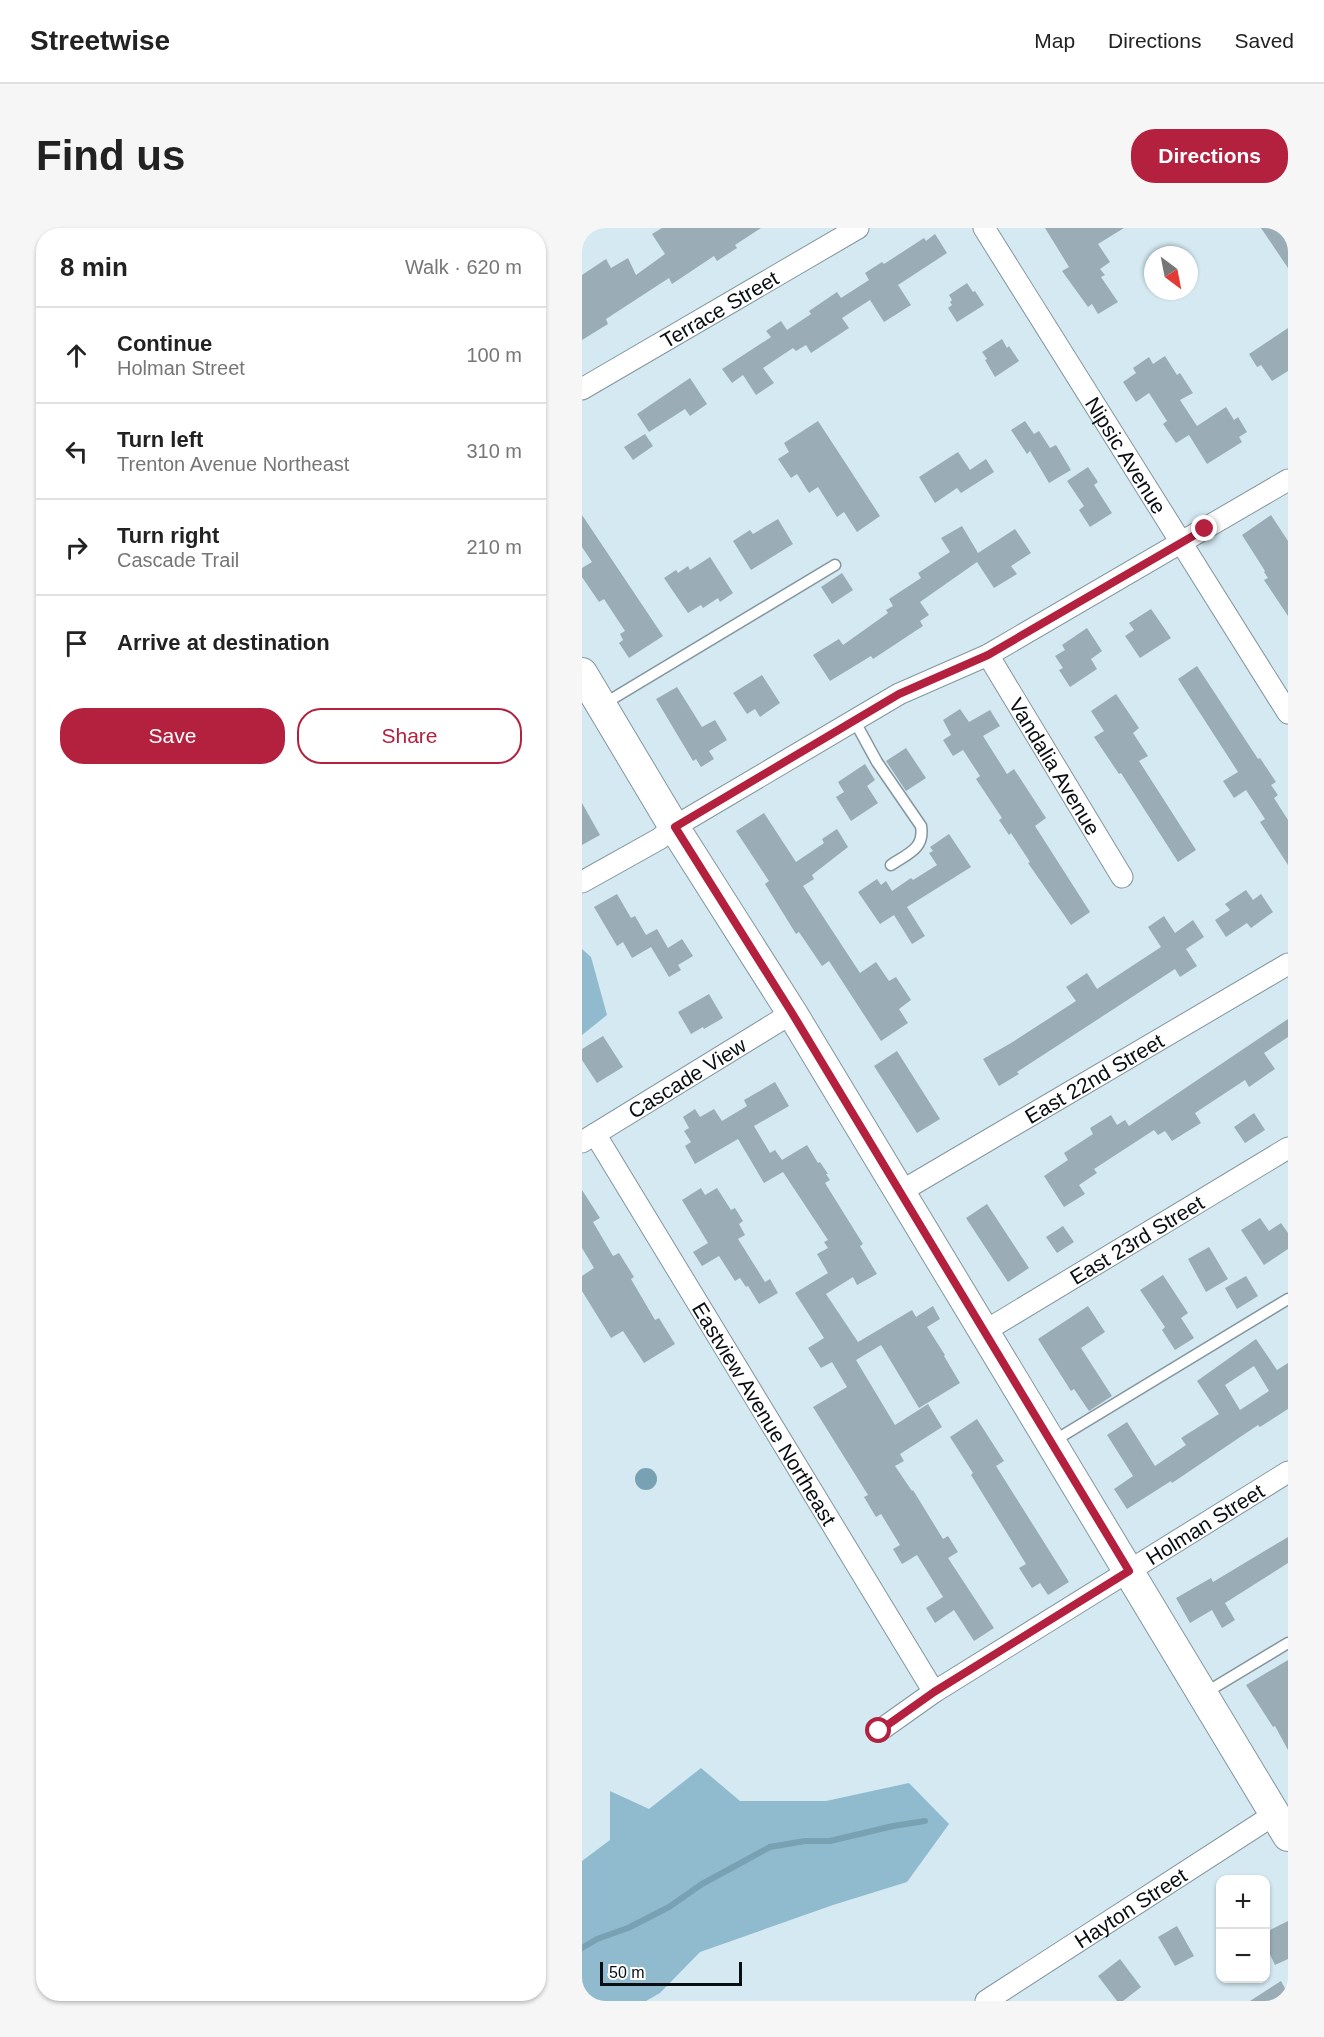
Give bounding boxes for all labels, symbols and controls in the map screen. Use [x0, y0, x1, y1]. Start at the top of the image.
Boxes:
text: Streetwise [30, 25, 170, 56]
text: Map [1034, 29, 1075, 52]
text: Directions [1108, 29, 1201, 52]
text: Saved [1234, 29, 1294, 52]
button: Directions [1131, 129, 1288, 183]
text: Find us [36, 132, 185, 179]
north arrow [1144, 246, 1198, 300]
text: 8 min [60, 252, 128, 282]
text: Walk · 620 m [405, 256, 522, 278]
street label: Terrace Street [657, 266, 782, 352]
text: Continue [117, 331, 212, 356]
icon: ahead [60, 339, 93, 372]
text: 100 m [466, 344, 522, 366]
text: Holman Street [117, 357, 245, 379]
street label: Nipsic Avenue [1081, 393, 1171, 517]
text: Turn left [117, 427, 203, 452]
icon: left [60, 435, 93, 468]
text: 310 m [466, 440, 522, 462]
text: Trenton Avenue Northeast [117, 453, 349, 475]
route end [1191, 515, 1217, 541]
text: Turn right [117, 523, 219, 548]
icon: right [60, 531, 93, 564]
text: 210 m [466, 536, 522, 558]
text: Cascade Trail [117, 549, 239, 571]
icon: arrive [60, 627, 93, 660]
text: Arrive at destination [117, 630, 330, 655]
street label: Vandalia Avenue [1005, 694, 1105, 839]
button: Save [60, 708, 285, 764]
button: Share [297, 708, 522, 764]
street label: East 22nd Street [1021, 1028, 1167, 1128]
street label: Cascade View [624, 1032, 751, 1122]
street label: East 23rd Street [1066, 1190, 1208, 1289]
street label: Eastview Avenue Northeast [688, 1298, 841, 1529]
street label: Holman Street [1141, 1479, 1268, 1569]
route start [865, 1717, 891, 1743]
street label: Hayton Street [1070, 1863, 1191, 1952]
map controls [1216, 1875, 1270, 1983]
button: + [1216, 1875, 1270, 1929]
button: − [1216, 1929, 1270, 1983]
scale bar [600, 1959, 742, 1986]
text: 50 m [609, 1964, 645, 1981]

